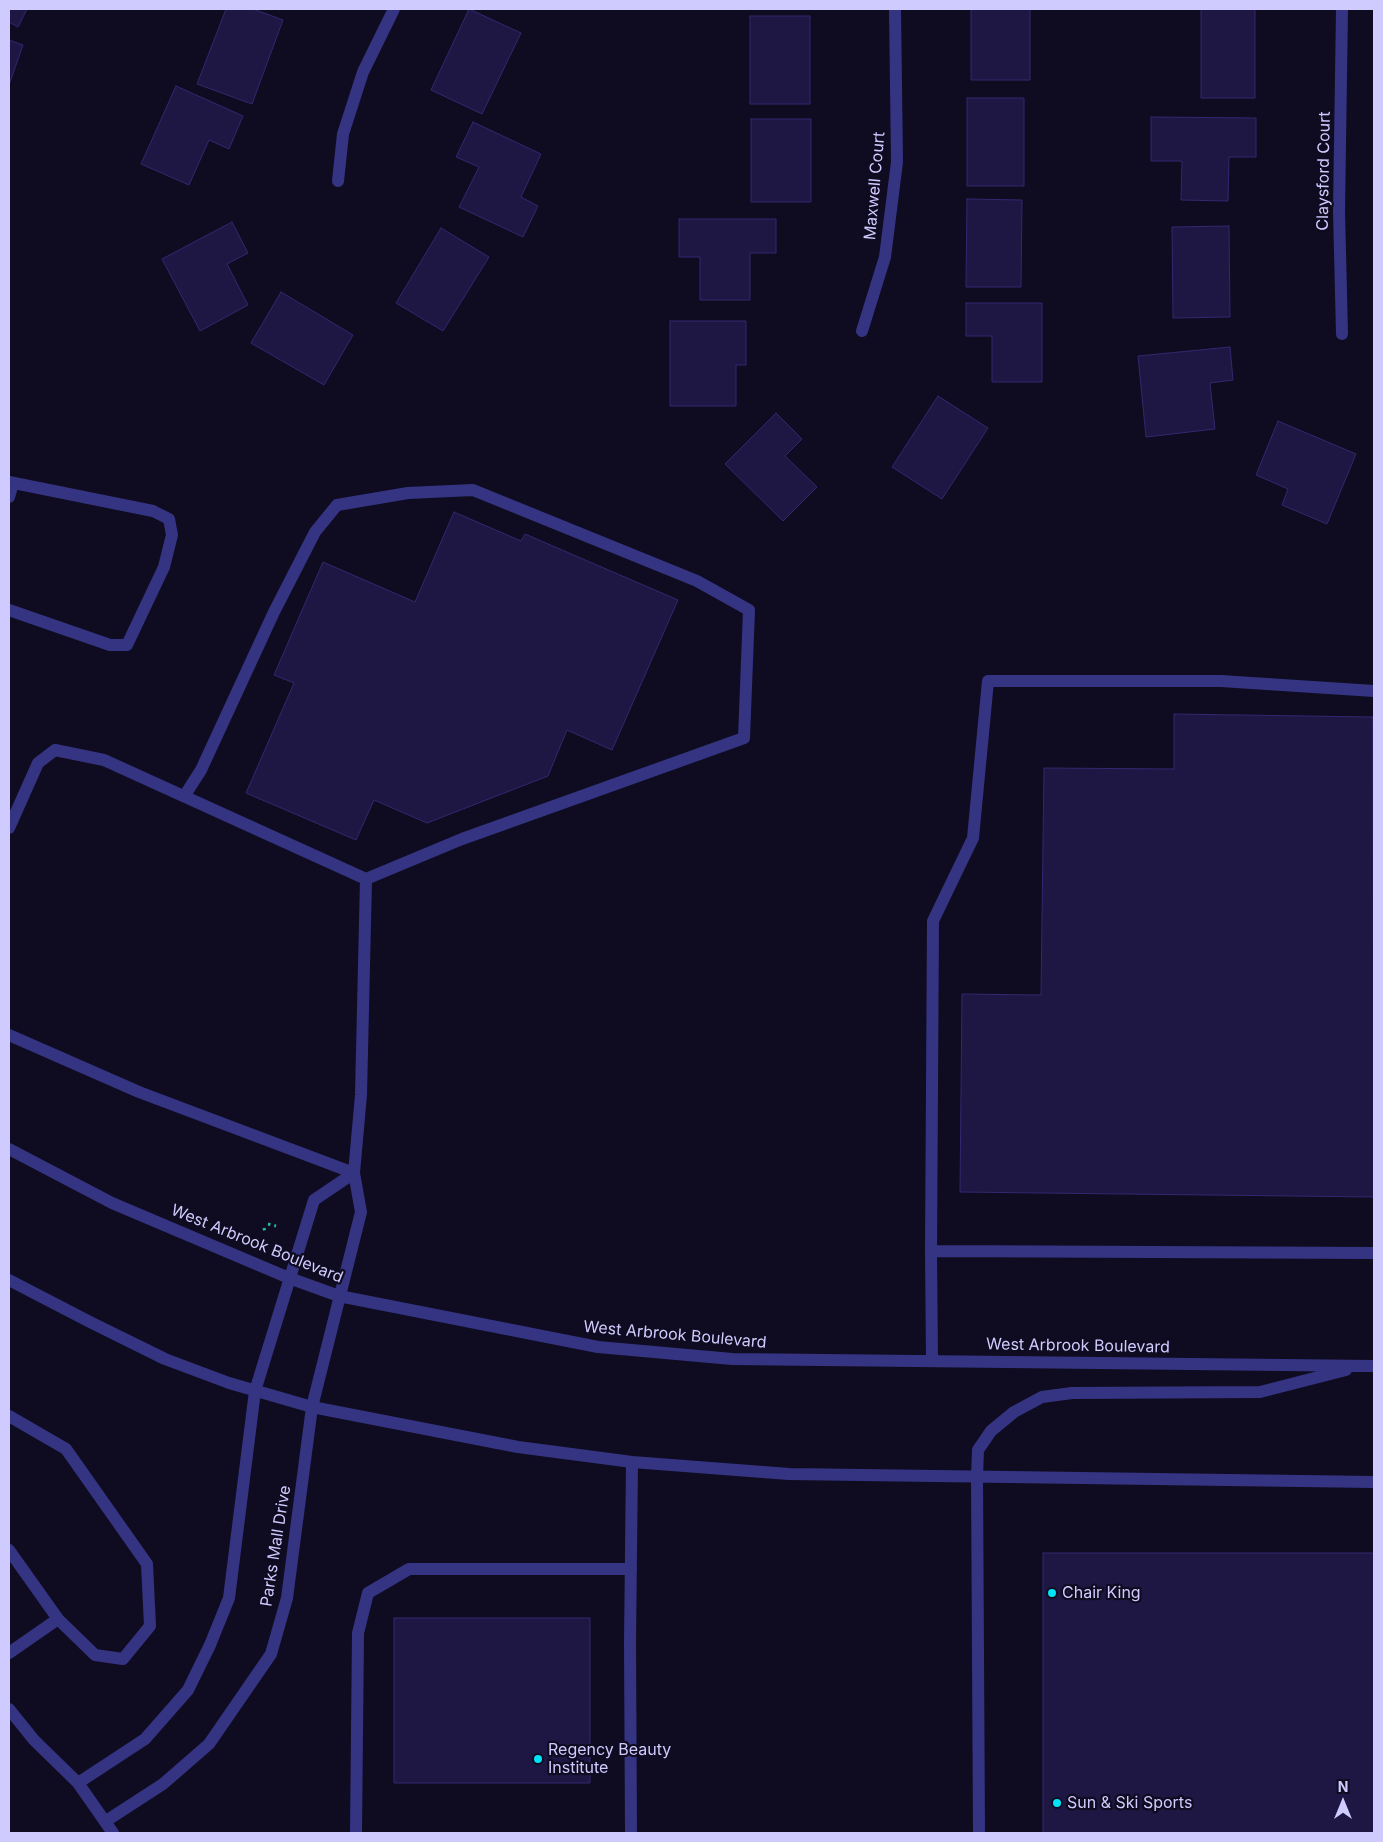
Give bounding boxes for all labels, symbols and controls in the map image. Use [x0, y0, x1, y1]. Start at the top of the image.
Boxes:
street label: Claysford Court [1313, 111, 1335, 231]
street label: Maxwell Court [861, 131, 889, 241]
street label: West Arbrook Boulevard [168, 1201, 346, 1287]
street label: West Arbrook Boulevard [583, 1317, 767, 1353]
street label: West Arbrook Boulevard [986, 1335, 1170, 1357]
street label: Parks Mall Drive [257, 1484, 295, 1608]
place label: Chair King [1062, 1583, 1141, 1603]
marker: Chair King [1046, 1587, 1058, 1599]
place label: Regency Beauty Institute [548, 1740, 671, 1778]
marker: Regency Beauty Institute [532, 1753, 544, 1765]
north arrow [1318, 1777, 1368, 1827]
text: N [1338, 1778, 1348, 1795]
place label: Sun & Ski Sports [1067, 1793, 1192, 1813]
marker: Sun & Ski Sports [1051, 1797, 1063, 1809]

